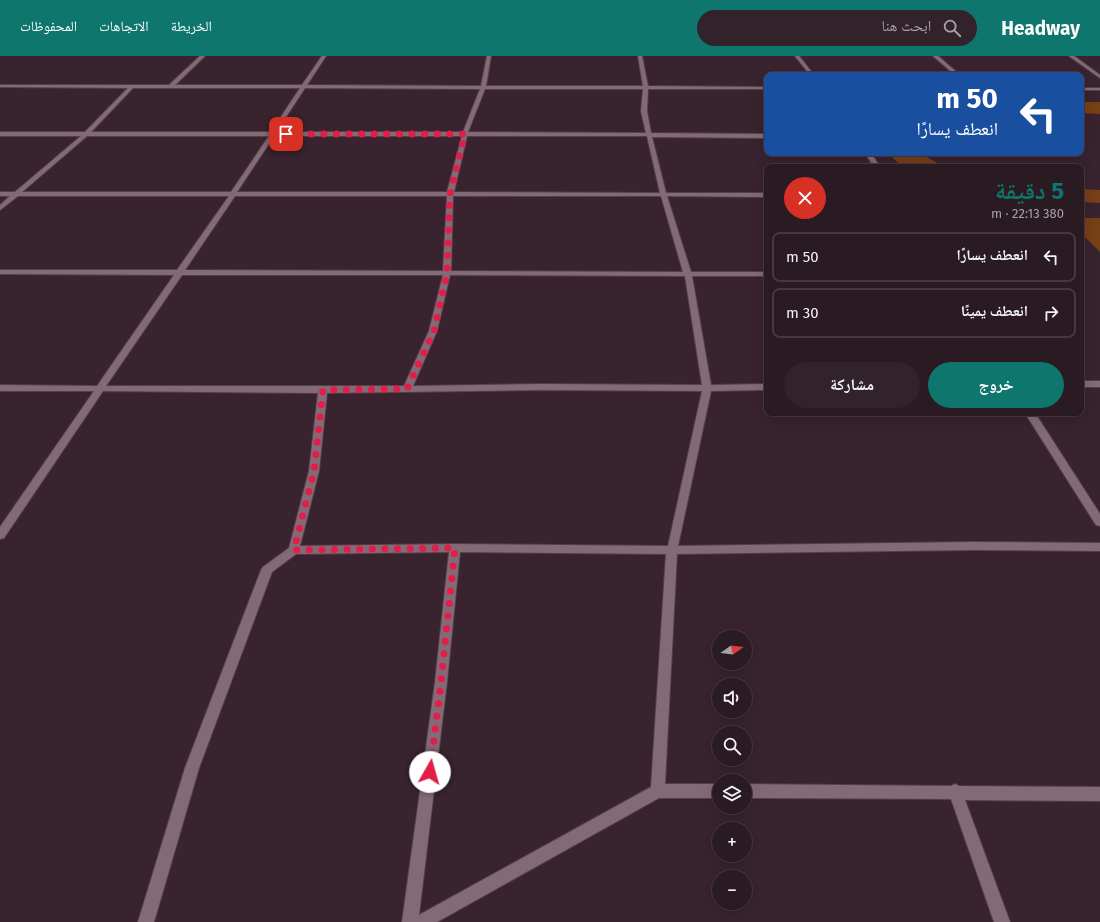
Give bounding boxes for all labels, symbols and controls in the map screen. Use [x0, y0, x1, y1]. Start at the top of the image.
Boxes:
search box [697, 10, 977, 46]
text: ابحث هنا [882, 17, 931, 35]
icon: search [941, 17, 963, 39]
text: Headway [1001, 17, 1080, 40]
text: المحفوظات [20, 18, 77, 35]
text: الاتجاهات [99, 18, 149, 35]
text: الخريطة [171, 18, 212, 35]
text: 50 m [936, 82, 998, 115]
icon: left [1012, 88, 1064, 140]
pin [269, 117, 303, 151]
text: انعطف يسارًا [917, 118, 998, 140]
icon: arrive [275, 123, 297, 145]
button: close [784, 177, 826, 219]
text: 5 دقيقة [995, 177, 1064, 205]
text: 380 m · 22:13 [991, 206, 1064, 221]
text: انعطف يسارًا [956, 246, 1028, 264]
icon: left [1040, 246, 1062, 268]
text: 50 m [786, 248, 819, 266]
text: انعطف يمينًا [961, 302, 1028, 320]
icon: right [1040, 302, 1062, 324]
text: 30 m [786, 304, 819, 322]
button: مشاركة [784, 362, 920, 408]
button: خروج [928, 362, 1064, 408]
north arrow [712, 630, 752, 670]
map controls [712, 630, 752, 910]
button: sound [712, 678, 752, 718]
button: search [712, 726, 752, 766]
position arrow [409, 751, 451, 793]
button: layers [712, 774, 752, 814]
button: + [712, 822, 752, 862]
button: − [712, 870, 752, 910]

